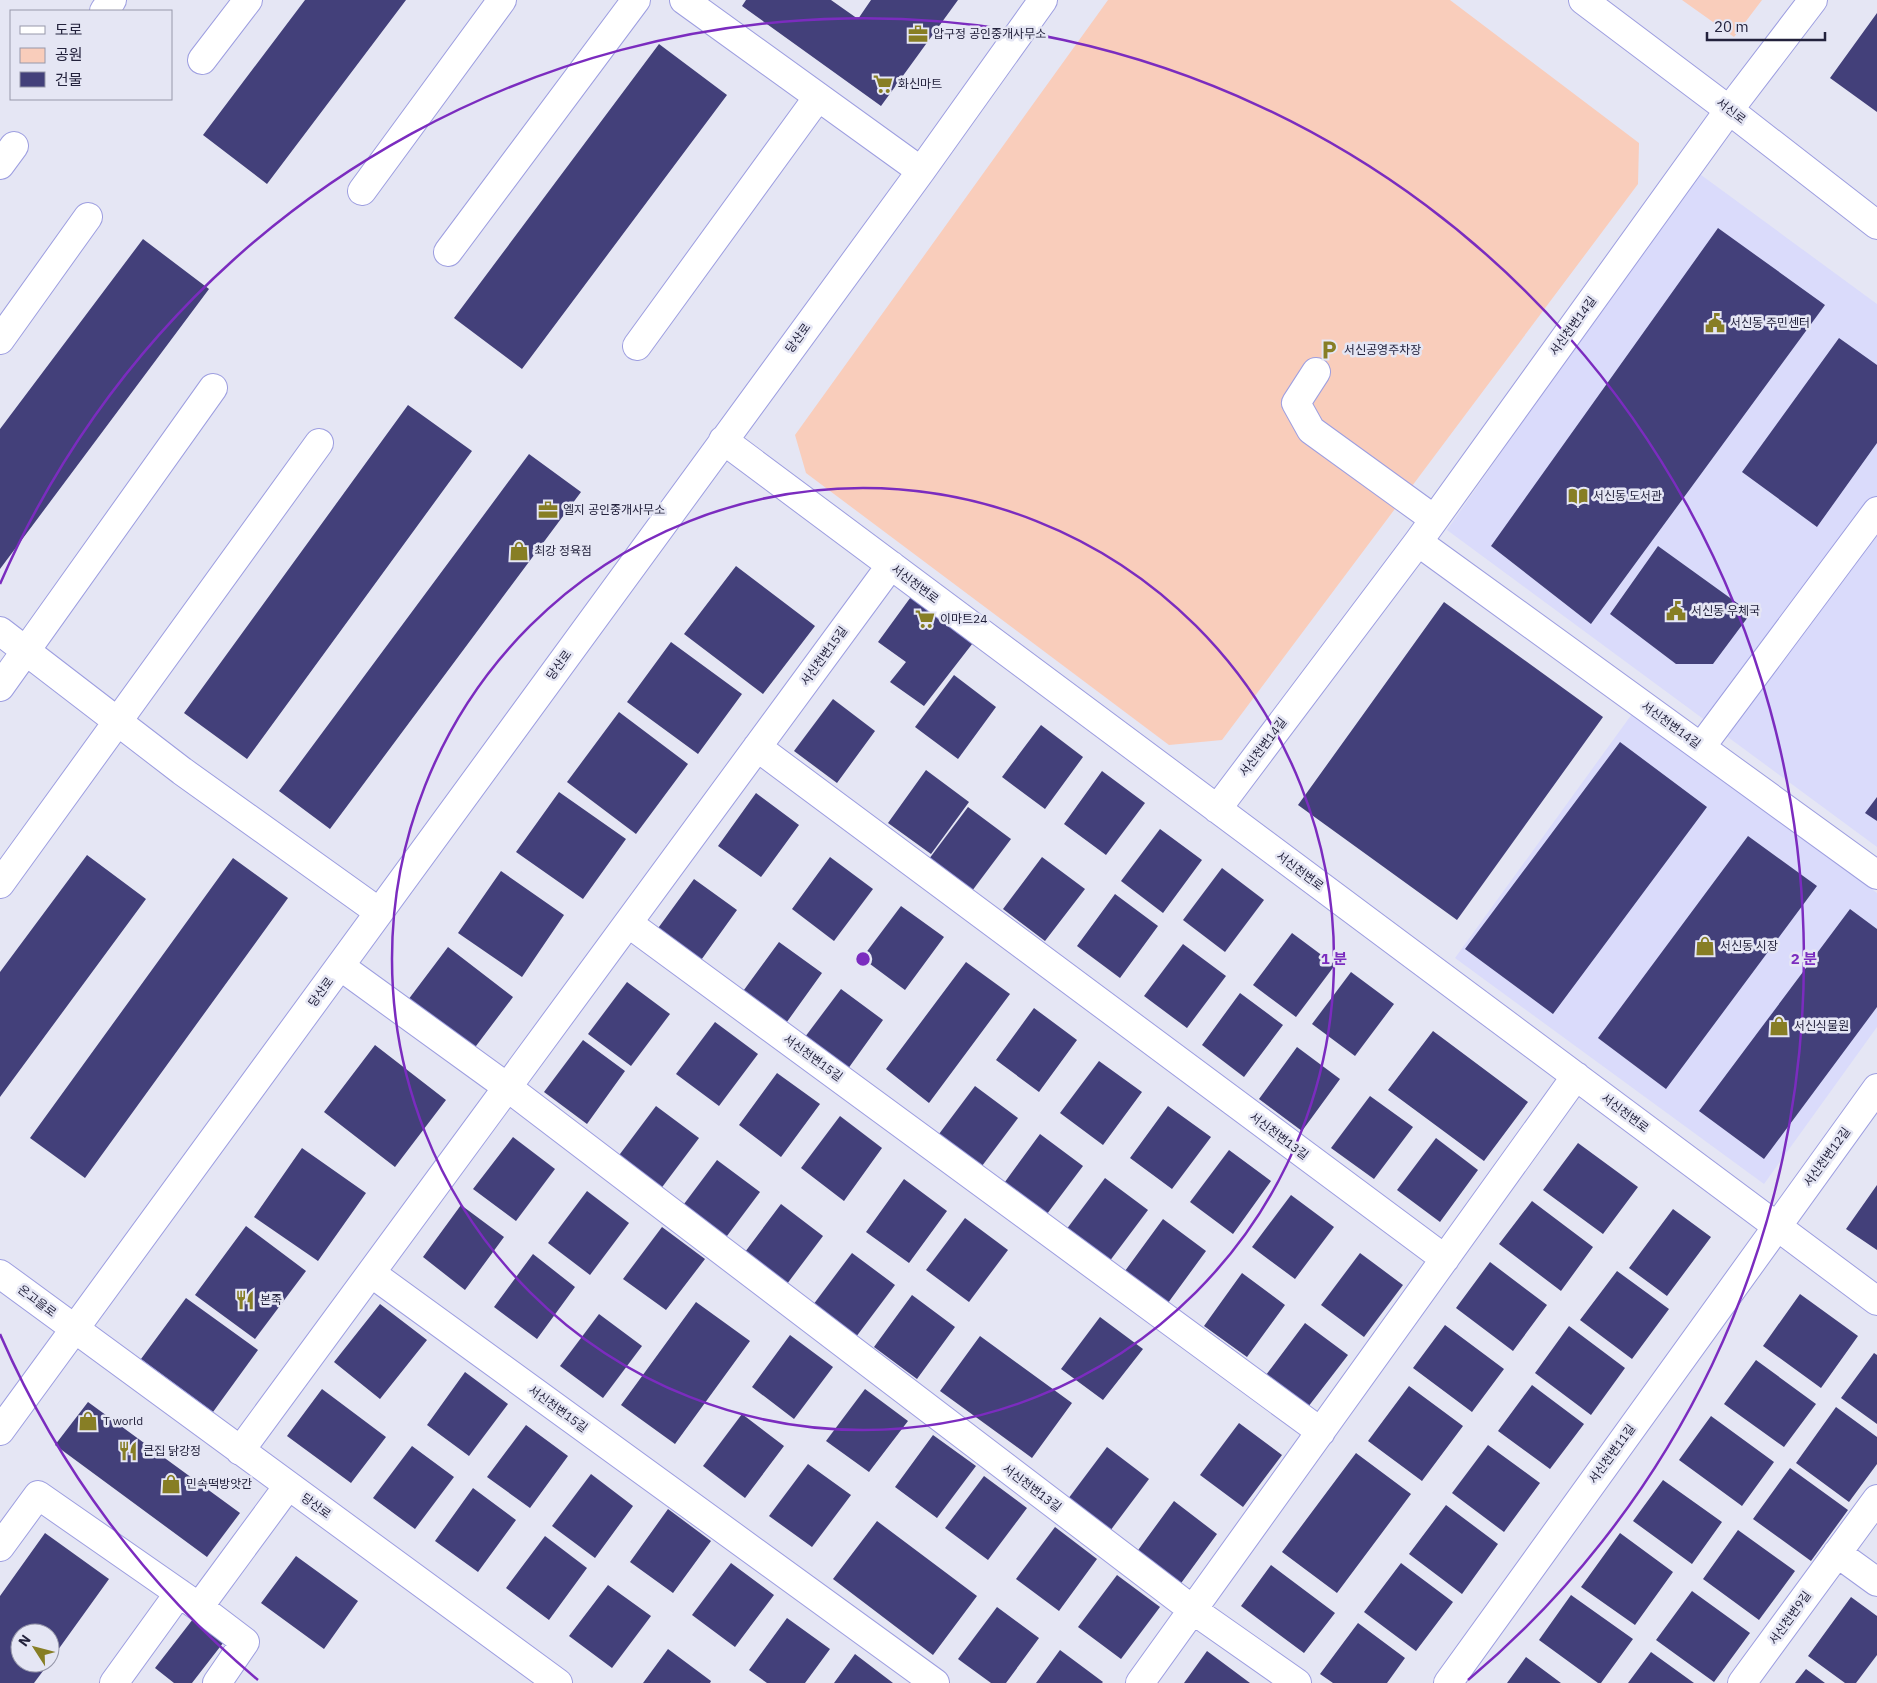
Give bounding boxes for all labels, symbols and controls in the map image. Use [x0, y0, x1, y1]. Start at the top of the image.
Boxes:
legend [10, 10, 172, 100]
scale bar [1707, 10, 1824, 42]
text: 20 m [1714, 17, 1749, 36]
text: 도로 [55, 20, 83, 39]
office icon: 압구정 공인중개사무소 [907, 23, 929, 45]
place label: 압구정 공인중개사무소 [933, 26, 1046, 41]
text: 공원 [55, 45, 83, 64]
text: 건물 [55, 70, 83, 89]
supermarket icon: 화신마트 [872, 73, 894, 95]
place label: 화신마트 [898, 76, 942, 91]
street label: 서신로 [1714, 94, 1749, 127]
street label: 서신천변14길 [1546, 293, 1599, 358]
public building icon: 서신동 주민센터 [1704, 312, 1726, 334]
place label: 서신동 주민센터 [1730, 315, 1810, 330]
street label: 당산로 [782, 320, 813, 356]
parking icon: 서신공영주차장 [1318, 339, 1340, 361]
place label: 서신공영주차장 [1344, 342, 1421, 357]
library icon: 서신동 도서관 [1567, 485, 1589, 507]
place label: 서신동 도서관 [1593, 488, 1662, 503]
office icon: 엘지 공인중개사무소 [537, 499, 559, 521]
place label: 엘지 공인중개사무소 [563, 502, 665, 517]
shop icon: 최강 정육점 [508, 540, 530, 562]
place label: 최강 정육점 [534, 543, 592, 558]
street label: 서신천변로 [889, 561, 942, 606]
public building icon: 서신동 우체국 [1665, 600, 1687, 622]
place label: 서신동 우체국 [1691, 603, 1760, 618]
supermarket icon: 이마트24 [914, 608, 936, 630]
place label: 이마트24 [940, 611, 988, 626]
street label: 서신천변15길 [797, 623, 850, 688]
street label: 당산로 [543, 647, 574, 683]
street label: 서신천변14길 [1639, 698, 1704, 751]
street label: 서신천변14길 [1236, 714, 1290, 779]
street label: 서신천변로 [1274, 848, 1327, 893]
shop icon: 서신동 시장 [1694, 935, 1716, 957]
place label: 서신동 시장 [1720, 938, 1778, 953]
text: 1 분 [1321, 949, 1347, 968]
text: 2 분 [1791, 949, 1817, 968]
centre of rings [854, 950, 872, 968]
street label: 당산로 [305, 974, 336, 1010]
shop icon: 서신식물원 [1768, 1015, 1790, 1037]
place label: 서신식물원 [1794, 1018, 1849, 1033]
street label: 서신천변15길 [781, 1031, 846, 1084]
street label: 서신천변로 [1599, 1090, 1652, 1135]
street label: 서신천변13길 [1247, 1109, 1312, 1163]
street label: 서신천변12길 [1800, 1124, 1853, 1189]
street label: 온고을로 [15, 1281, 59, 1320]
restaurant icon: 본죽 [234, 1289, 256, 1311]
place label: 본죽 [260, 1292, 282, 1307]
street label: 서신천변15길 [526, 1382, 591, 1435]
shop icon: T world [77, 1410, 99, 1432]
place label: T world [103, 1413, 143, 1428]
street label: 서신천변11길 [1585, 1421, 1638, 1486]
restaurant icon: 큰집 닭강정 [117, 1440, 139, 1462]
place label: 큰집 닭강정 [143, 1443, 201, 1458]
street label: 서신천변13길 [1000, 1461, 1065, 1515]
shop icon: 민속떡방앗간 [160, 1473, 182, 1495]
place label: 민속떡방앗간 [186, 1476, 252, 1491]
street label: 당산로 [298, 1490, 334, 1521]
street label: 서신천변9길 [1765, 1588, 1814, 1647]
north arrow [10, 1623, 60, 1673]
text: N [14, 1631, 35, 1650]

